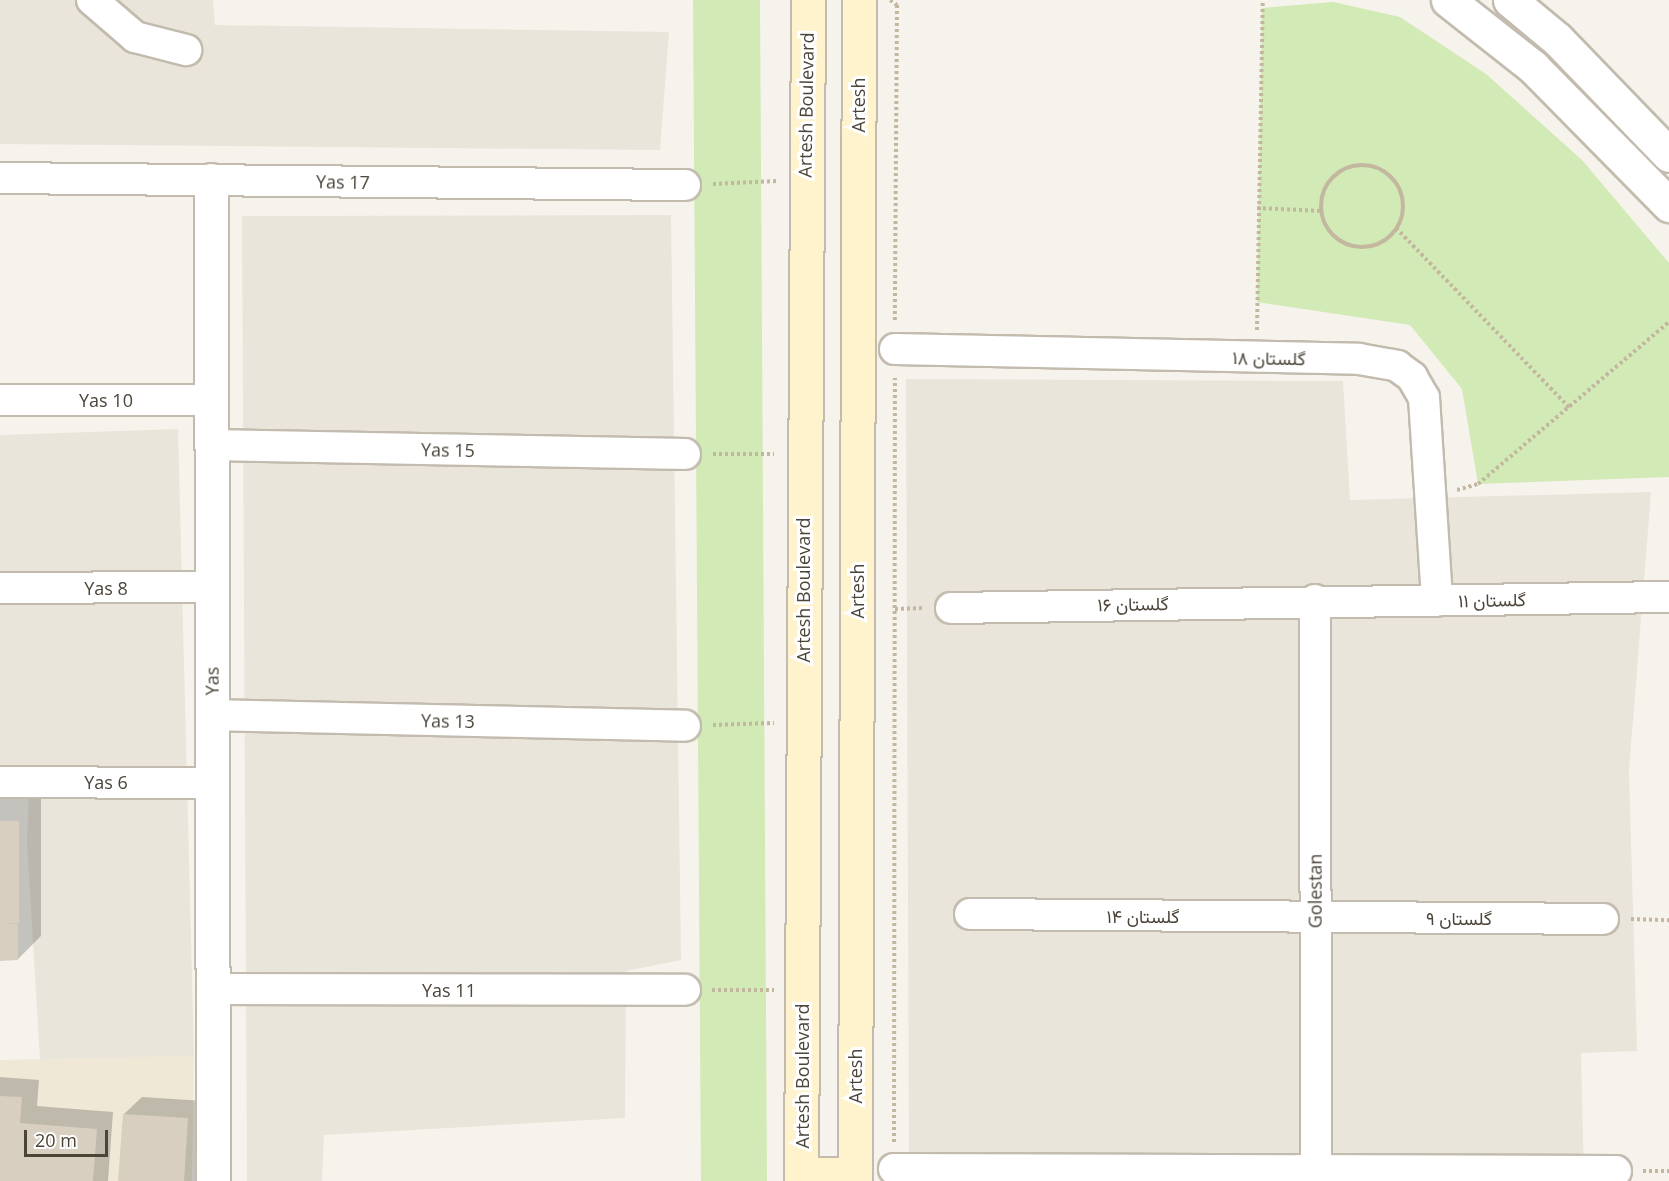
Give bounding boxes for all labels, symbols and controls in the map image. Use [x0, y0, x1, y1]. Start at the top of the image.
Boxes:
street label: Artesh Boulevard [794, 32, 818, 178]
street label: Artesh [847, 78, 869, 132]
street label: Yas 17 [316, 171, 370, 193]
street label: گلستان ۱۸ [1232, 347, 1306, 369]
street label: Yas 10 [79, 389, 133, 411]
street label: Yas 15 [421, 439, 475, 461]
street label: Artesh Boulevard [792, 517, 814, 663]
street label: Artesh [846, 564, 868, 618]
street label: Yas 8 [84, 577, 128, 599]
street label: گلستان ۱۱ [1458, 589, 1526, 611]
street label: گلستان ۱۶ [1097, 593, 1169, 615]
street label: Yas [201, 667, 223, 695]
street label: Yas 13 [421, 710, 475, 732]
street label: Yas 6 [84, 771, 128, 793]
street label: Golestan [1304, 854, 1326, 928]
street label: گلستان ۱۴ [1107, 905, 1179, 927]
street label: گلستان ۹ [1426, 907, 1492, 929]
street label: Yas 11 [422, 979, 476, 1001]
street label: Artesh Boulevard [791, 1003, 813, 1149]
street label: Artesh [844, 1049, 866, 1103]
scale bar [27, 1118, 111, 1156]
text: 20 m [35, 1128, 77, 1152]

